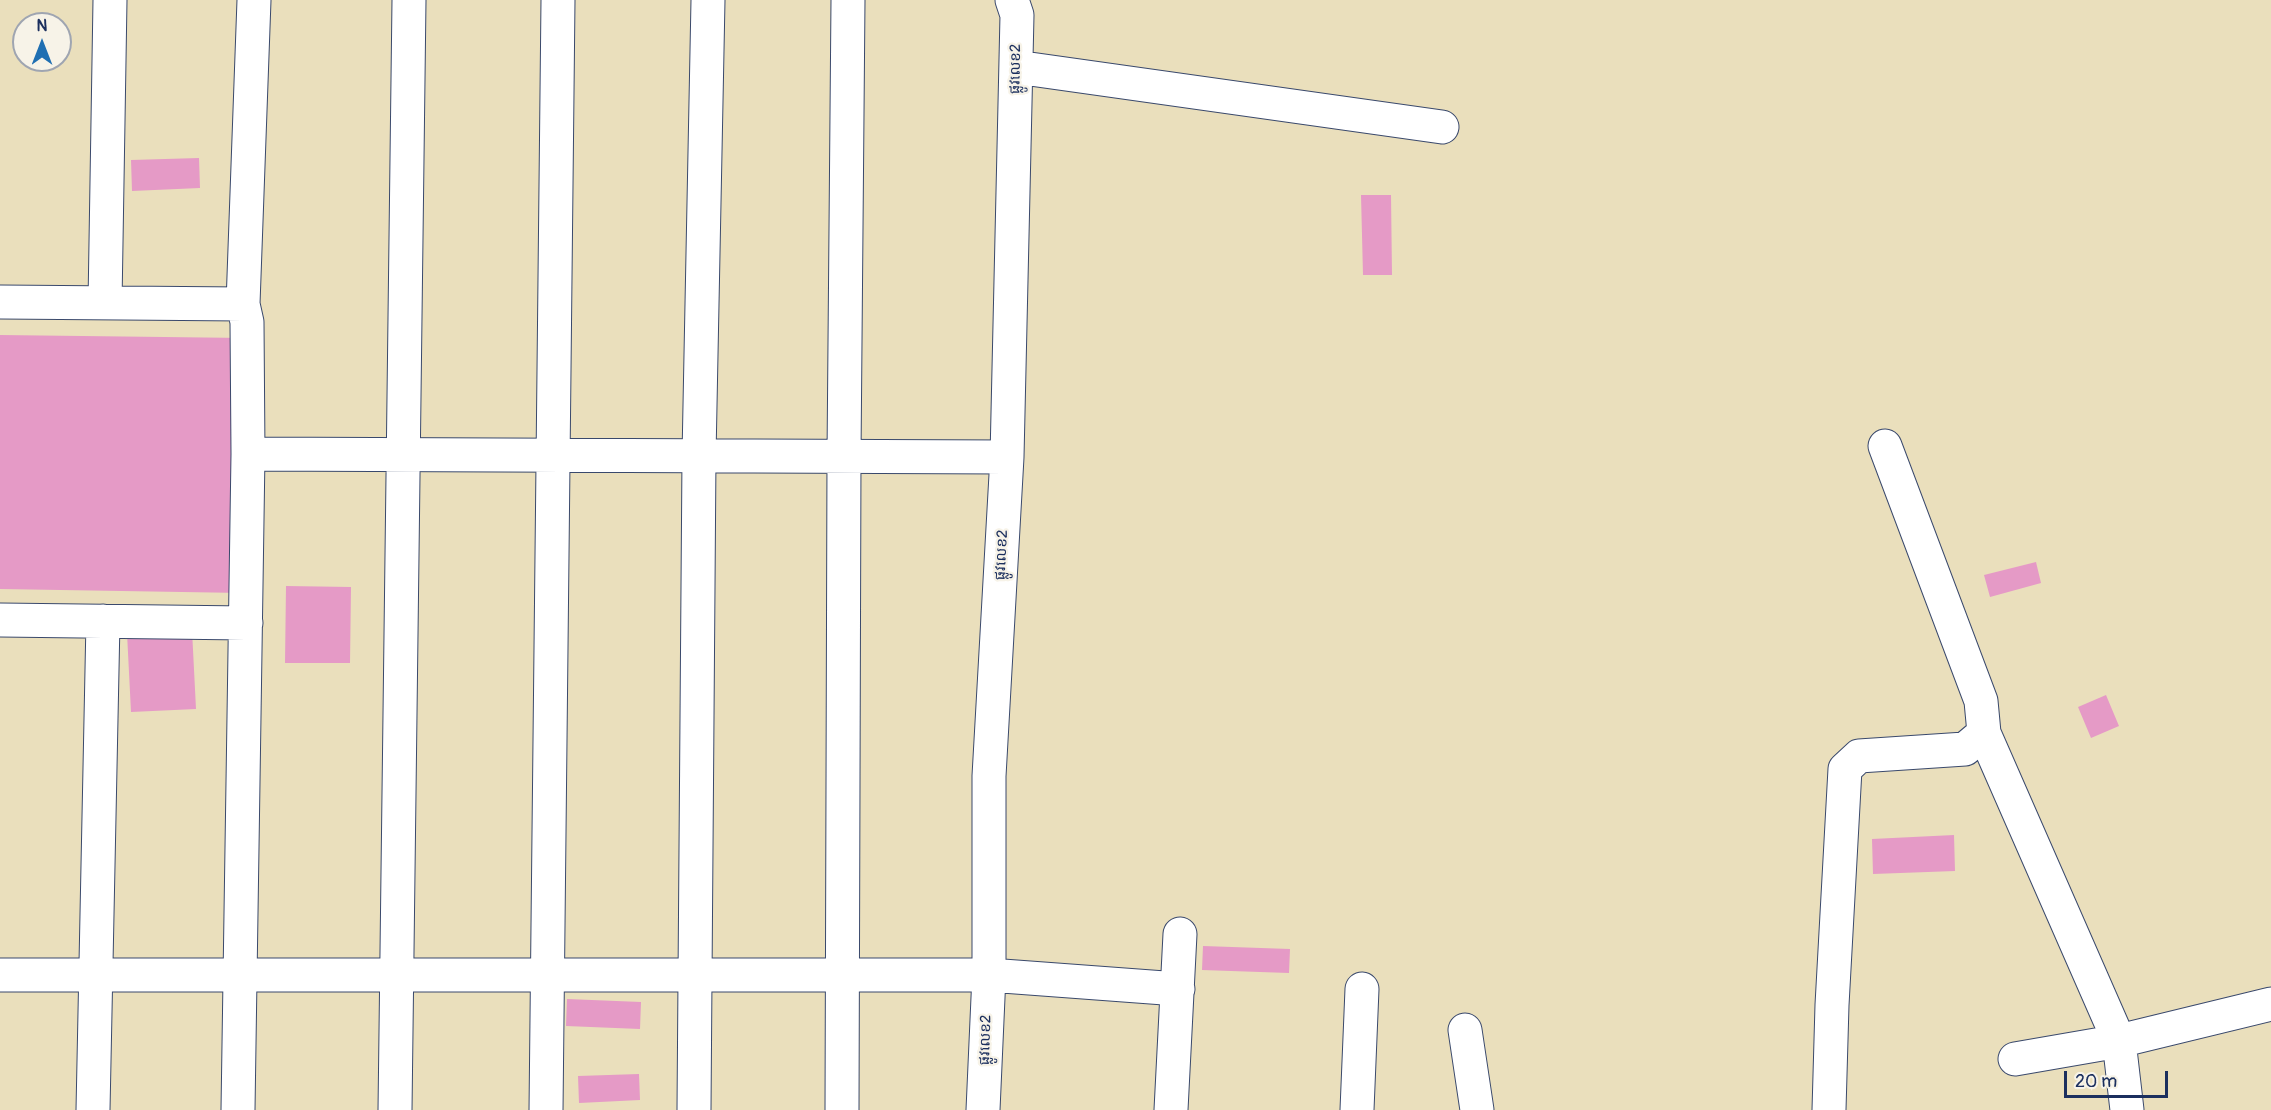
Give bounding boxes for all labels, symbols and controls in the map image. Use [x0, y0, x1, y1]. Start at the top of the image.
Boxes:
north arrow [12, 12, 72, 72]
text: N [37, 16, 47, 36]
street label: ផ្លូវលេខ2 [1007, 44, 1025, 94]
street label: ផ្លូវលេខ2 [992, 529, 1012, 581]
street label: ផ្លូវលេខ2 [976, 1014, 996, 1066]
scale bar [2067, 1059, 2170, 1097]
text: 20 m [2075, 1070, 2117, 1093]

